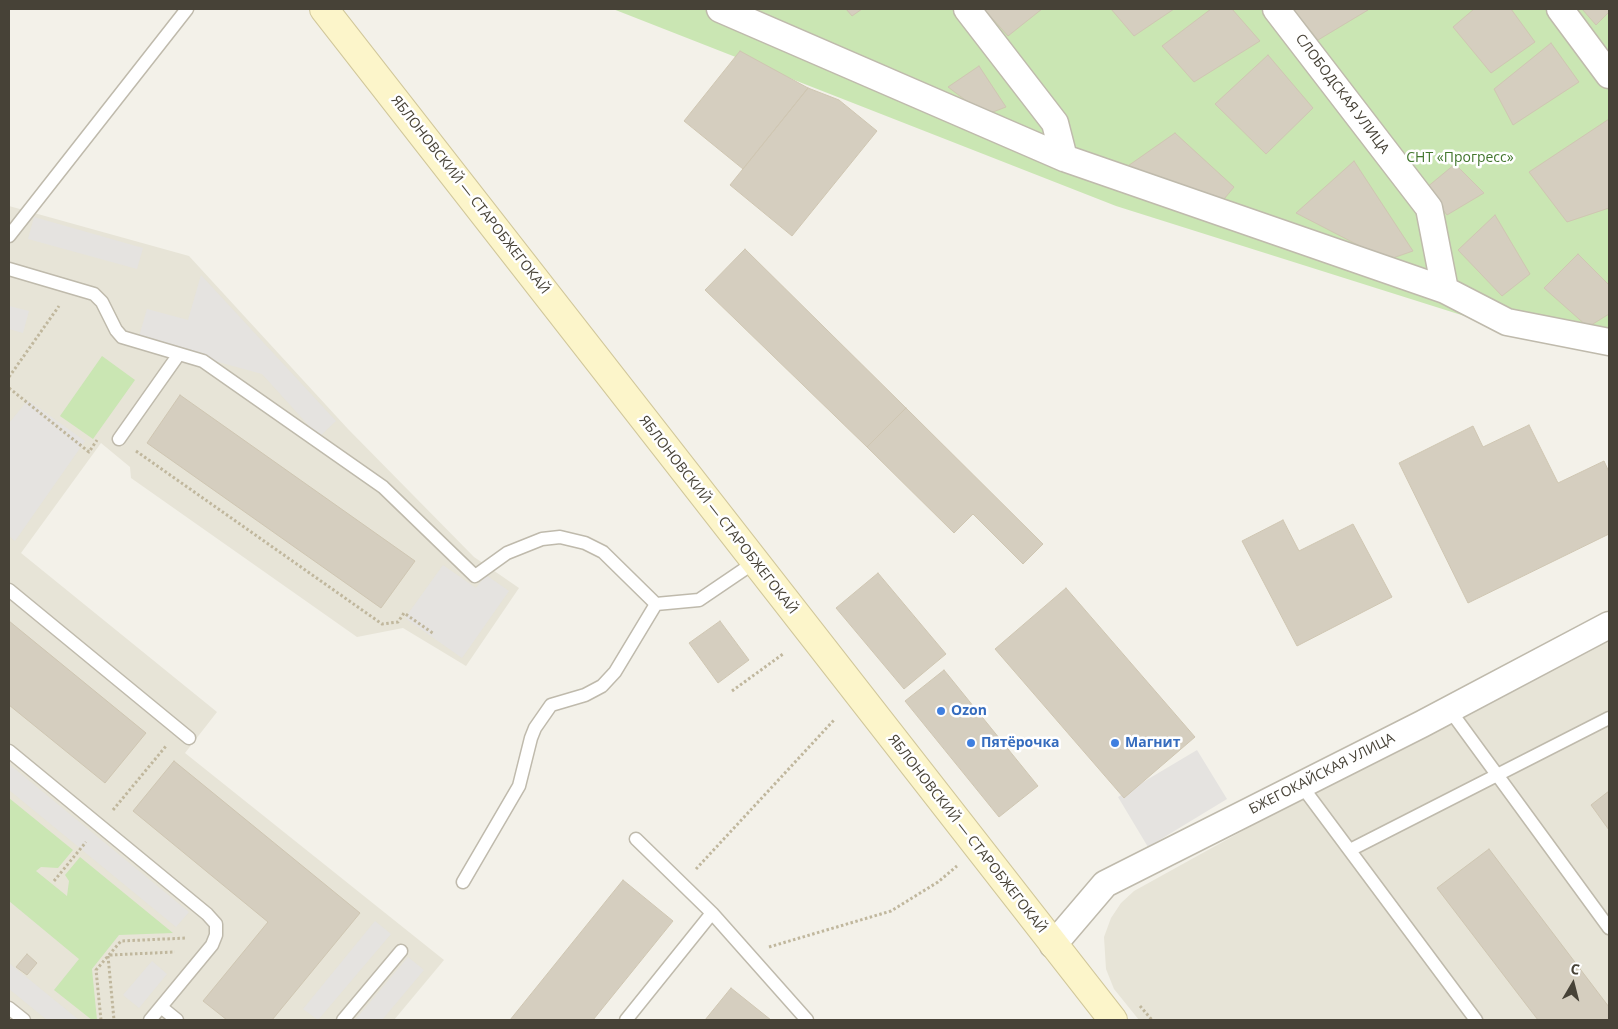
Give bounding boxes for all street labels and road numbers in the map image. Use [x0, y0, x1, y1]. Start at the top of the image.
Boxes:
street label: СЛОБОДСКАЯ УЛИЦА [1291, 31, 1393, 157]
street label: ЯБЛОНОВСКИЙ — СТАРОБЖЕГОКАЙ [387, 92, 553, 298]
street label: ЯБЛОНОВСКИЙ — СТАРОБЖЕГОКАЙ [635, 412, 801, 618]
street label: БЖЕГОКАЙСКАЯ УЛИЦА [1246, 730, 1398, 818]
street label: ЯБЛОНОВСКИЙ — СТАРОБЖЕГОКАЙ [884, 731, 1050, 937]

